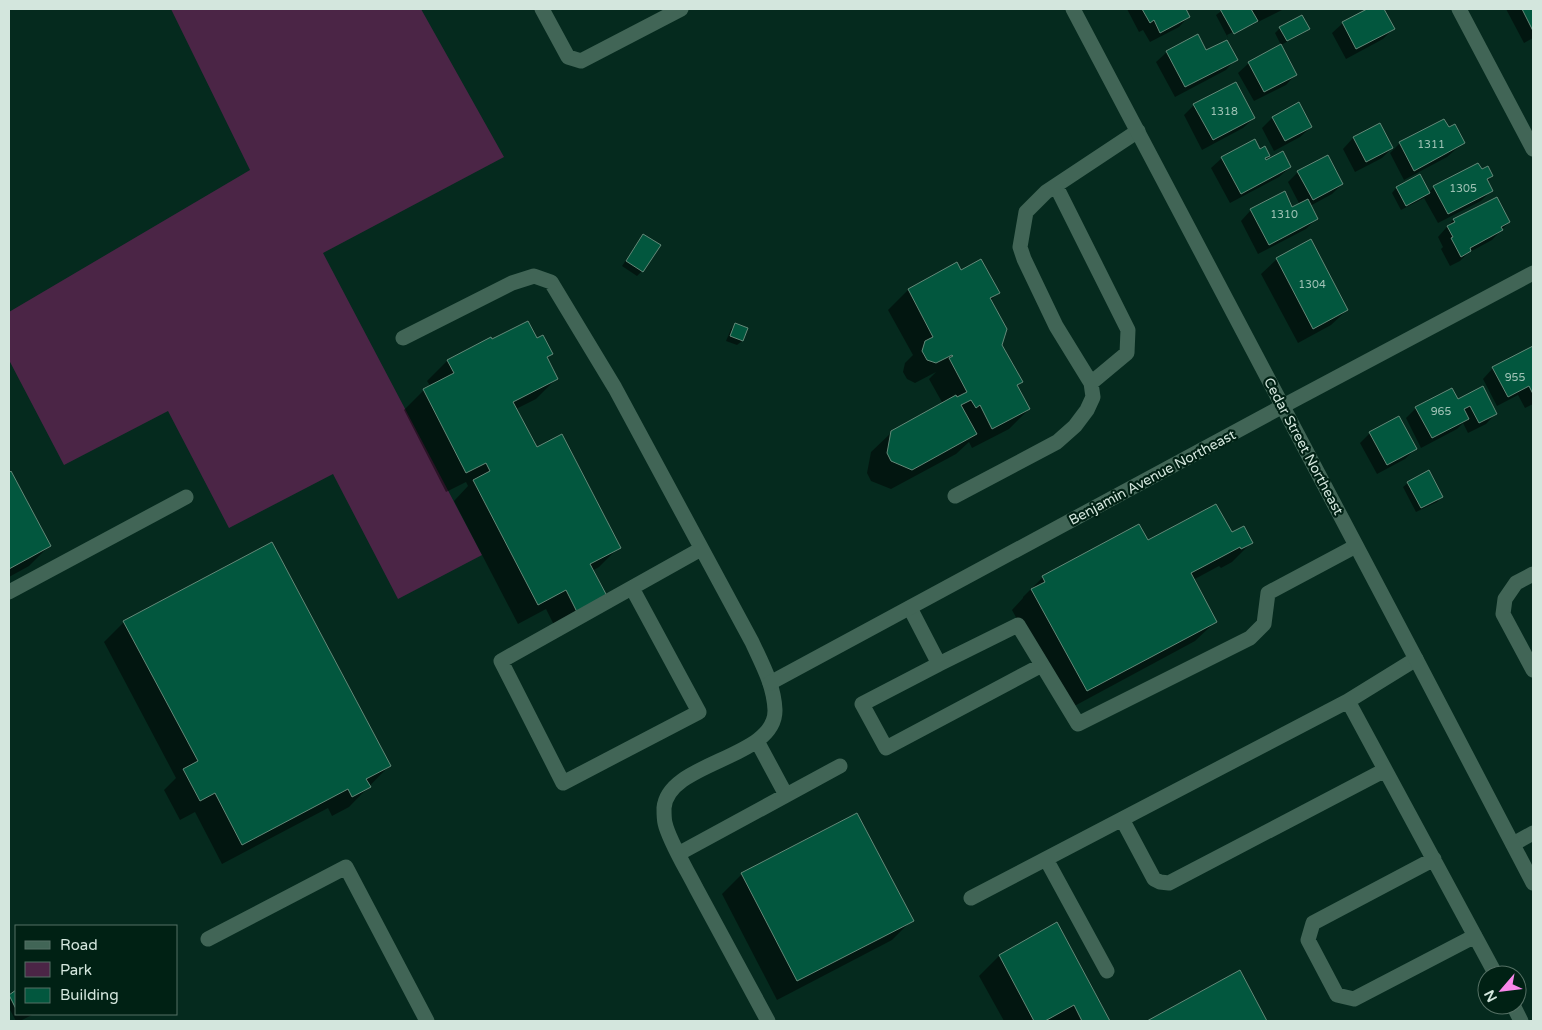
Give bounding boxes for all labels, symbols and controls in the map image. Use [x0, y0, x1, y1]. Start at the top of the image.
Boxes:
house number: 1318 [1210, 105, 1238, 118]
house number: 1311 [1417, 138, 1445, 151]
house number: 1305 [1449, 182, 1477, 195]
house number: 1310 [1270, 208, 1298, 221]
house number: 1304 [1298, 278, 1326, 291]
house number: 955 [1505, 371, 1525, 384]
street label: Cedar Street Northeast [1260, 375, 1347, 519]
house number: 965 [1431, 405, 1451, 418]
street label: Benjamin Avenue Northeast [1066, 426, 1239, 529]
legend [15, 925, 178, 1015]
text: Road [60, 936, 98, 954]
text: Park [60, 961, 92, 979]
north arrow [1477, 965, 1527, 1015]
text: Building [60, 986, 119, 1004]
text: N [1481, 987, 1501, 1005]

